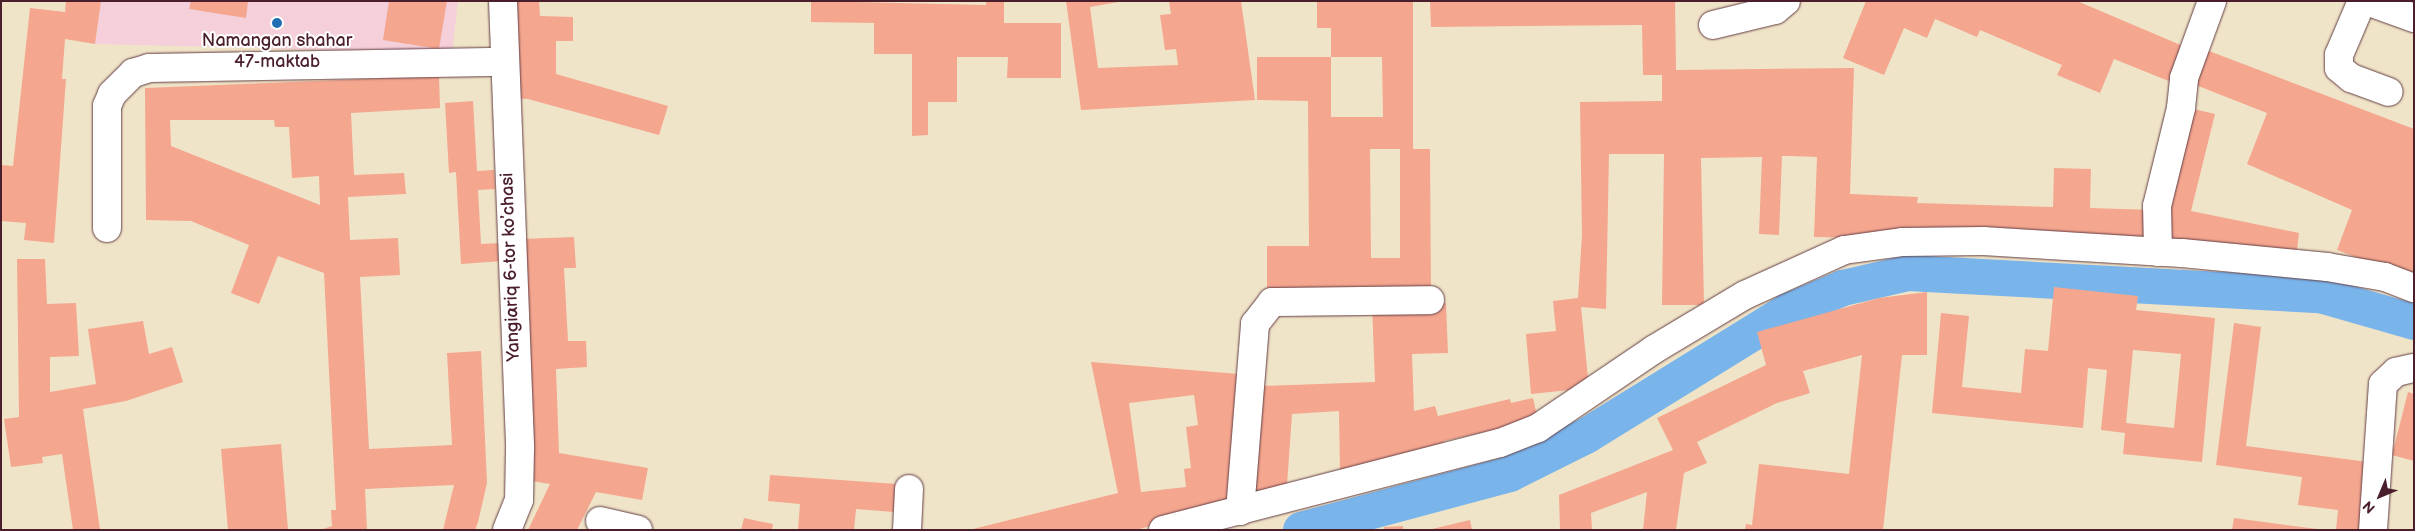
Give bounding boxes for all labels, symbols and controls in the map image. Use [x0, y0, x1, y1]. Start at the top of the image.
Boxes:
marker: Namangan shahar 47-maktab [271, 17, 283, 29]
place label: Namangan shahar 47-maktab [202, 31, 352, 74]
street label: Yangiаriq 6-tor koʼchasi [497, 172, 525, 362]
north arrow [2355, 471, 2405, 521]
text: N [2359, 497, 2379, 517]

